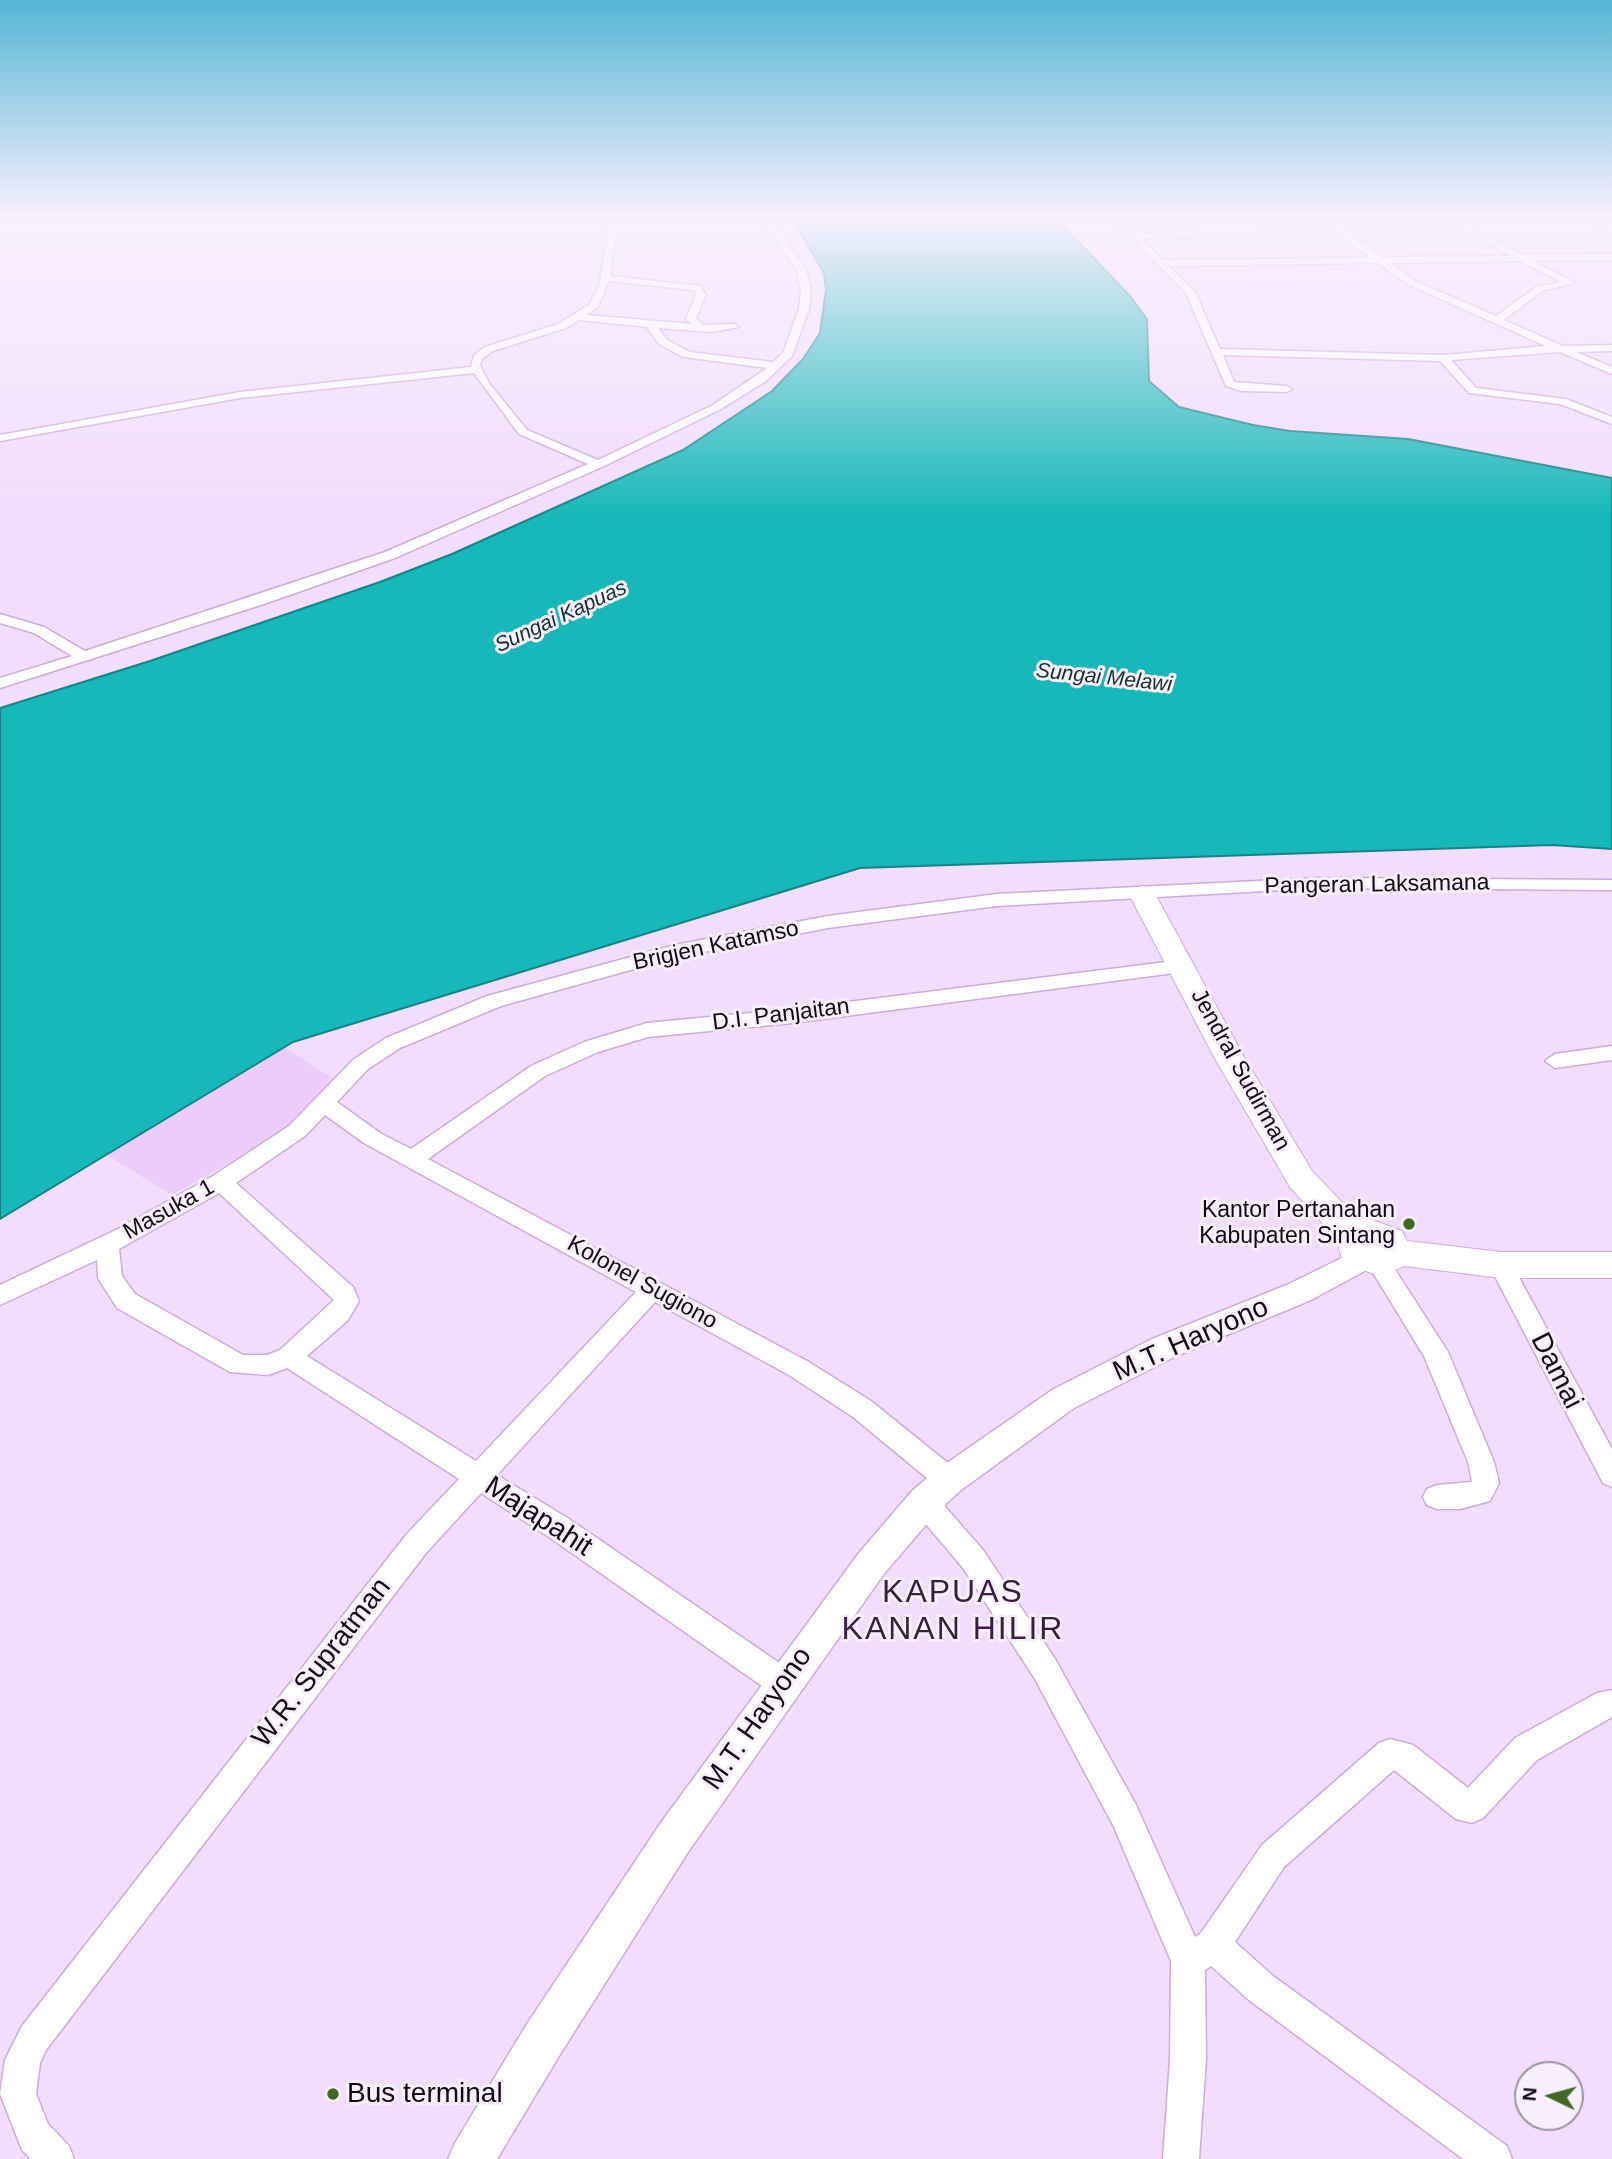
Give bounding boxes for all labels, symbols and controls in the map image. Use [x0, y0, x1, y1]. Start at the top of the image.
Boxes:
water label: Sungai Kapuas [491, 575, 631, 659]
water label: Sungai Melawi [1035, 658, 1173, 698]
street label: Pangeran Laksamana [1264, 869, 1490, 901]
street label: Brigjen Katamso [631, 915, 801, 977]
street label: Jendral Sudirman [1184, 984, 1296, 1156]
street label: D.I. Panjaitan [711, 993, 851, 1037]
street label: Masuka 1 [119, 1174, 219, 1246]
place label: Kantor Pertanahan Kabupaten Sintang [1199, 1197, 1395, 1251]
marker: Kantor Pertanahan Kabupaten Sintang [1401, 1216, 1417, 1232]
street label: Kolonel Sugiono [562, 1230, 722, 1336]
street label: M.T. Haryono [1108, 1291, 1274, 1389]
street label: Damai [1523, 1327, 1589, 1415]
street label: Majapahit [478, 1470, 598, 1564]
street label: W.R. Supratman [246, 1572, 398, 1754]
district label: KAPUAS KANAN HILIR [843, 1574, 1063, 1649]
street label: M.T. Haryono [696, 1641, 820, 1797]
north arrow [1514, 2061, 1584, 2131]
place label: Bus terminal [347, 2077, 503, 2111]
marker: Bus terminal [325, 2086, 341, 2102]
text: N [1519, 2087, 1541, 2102]

